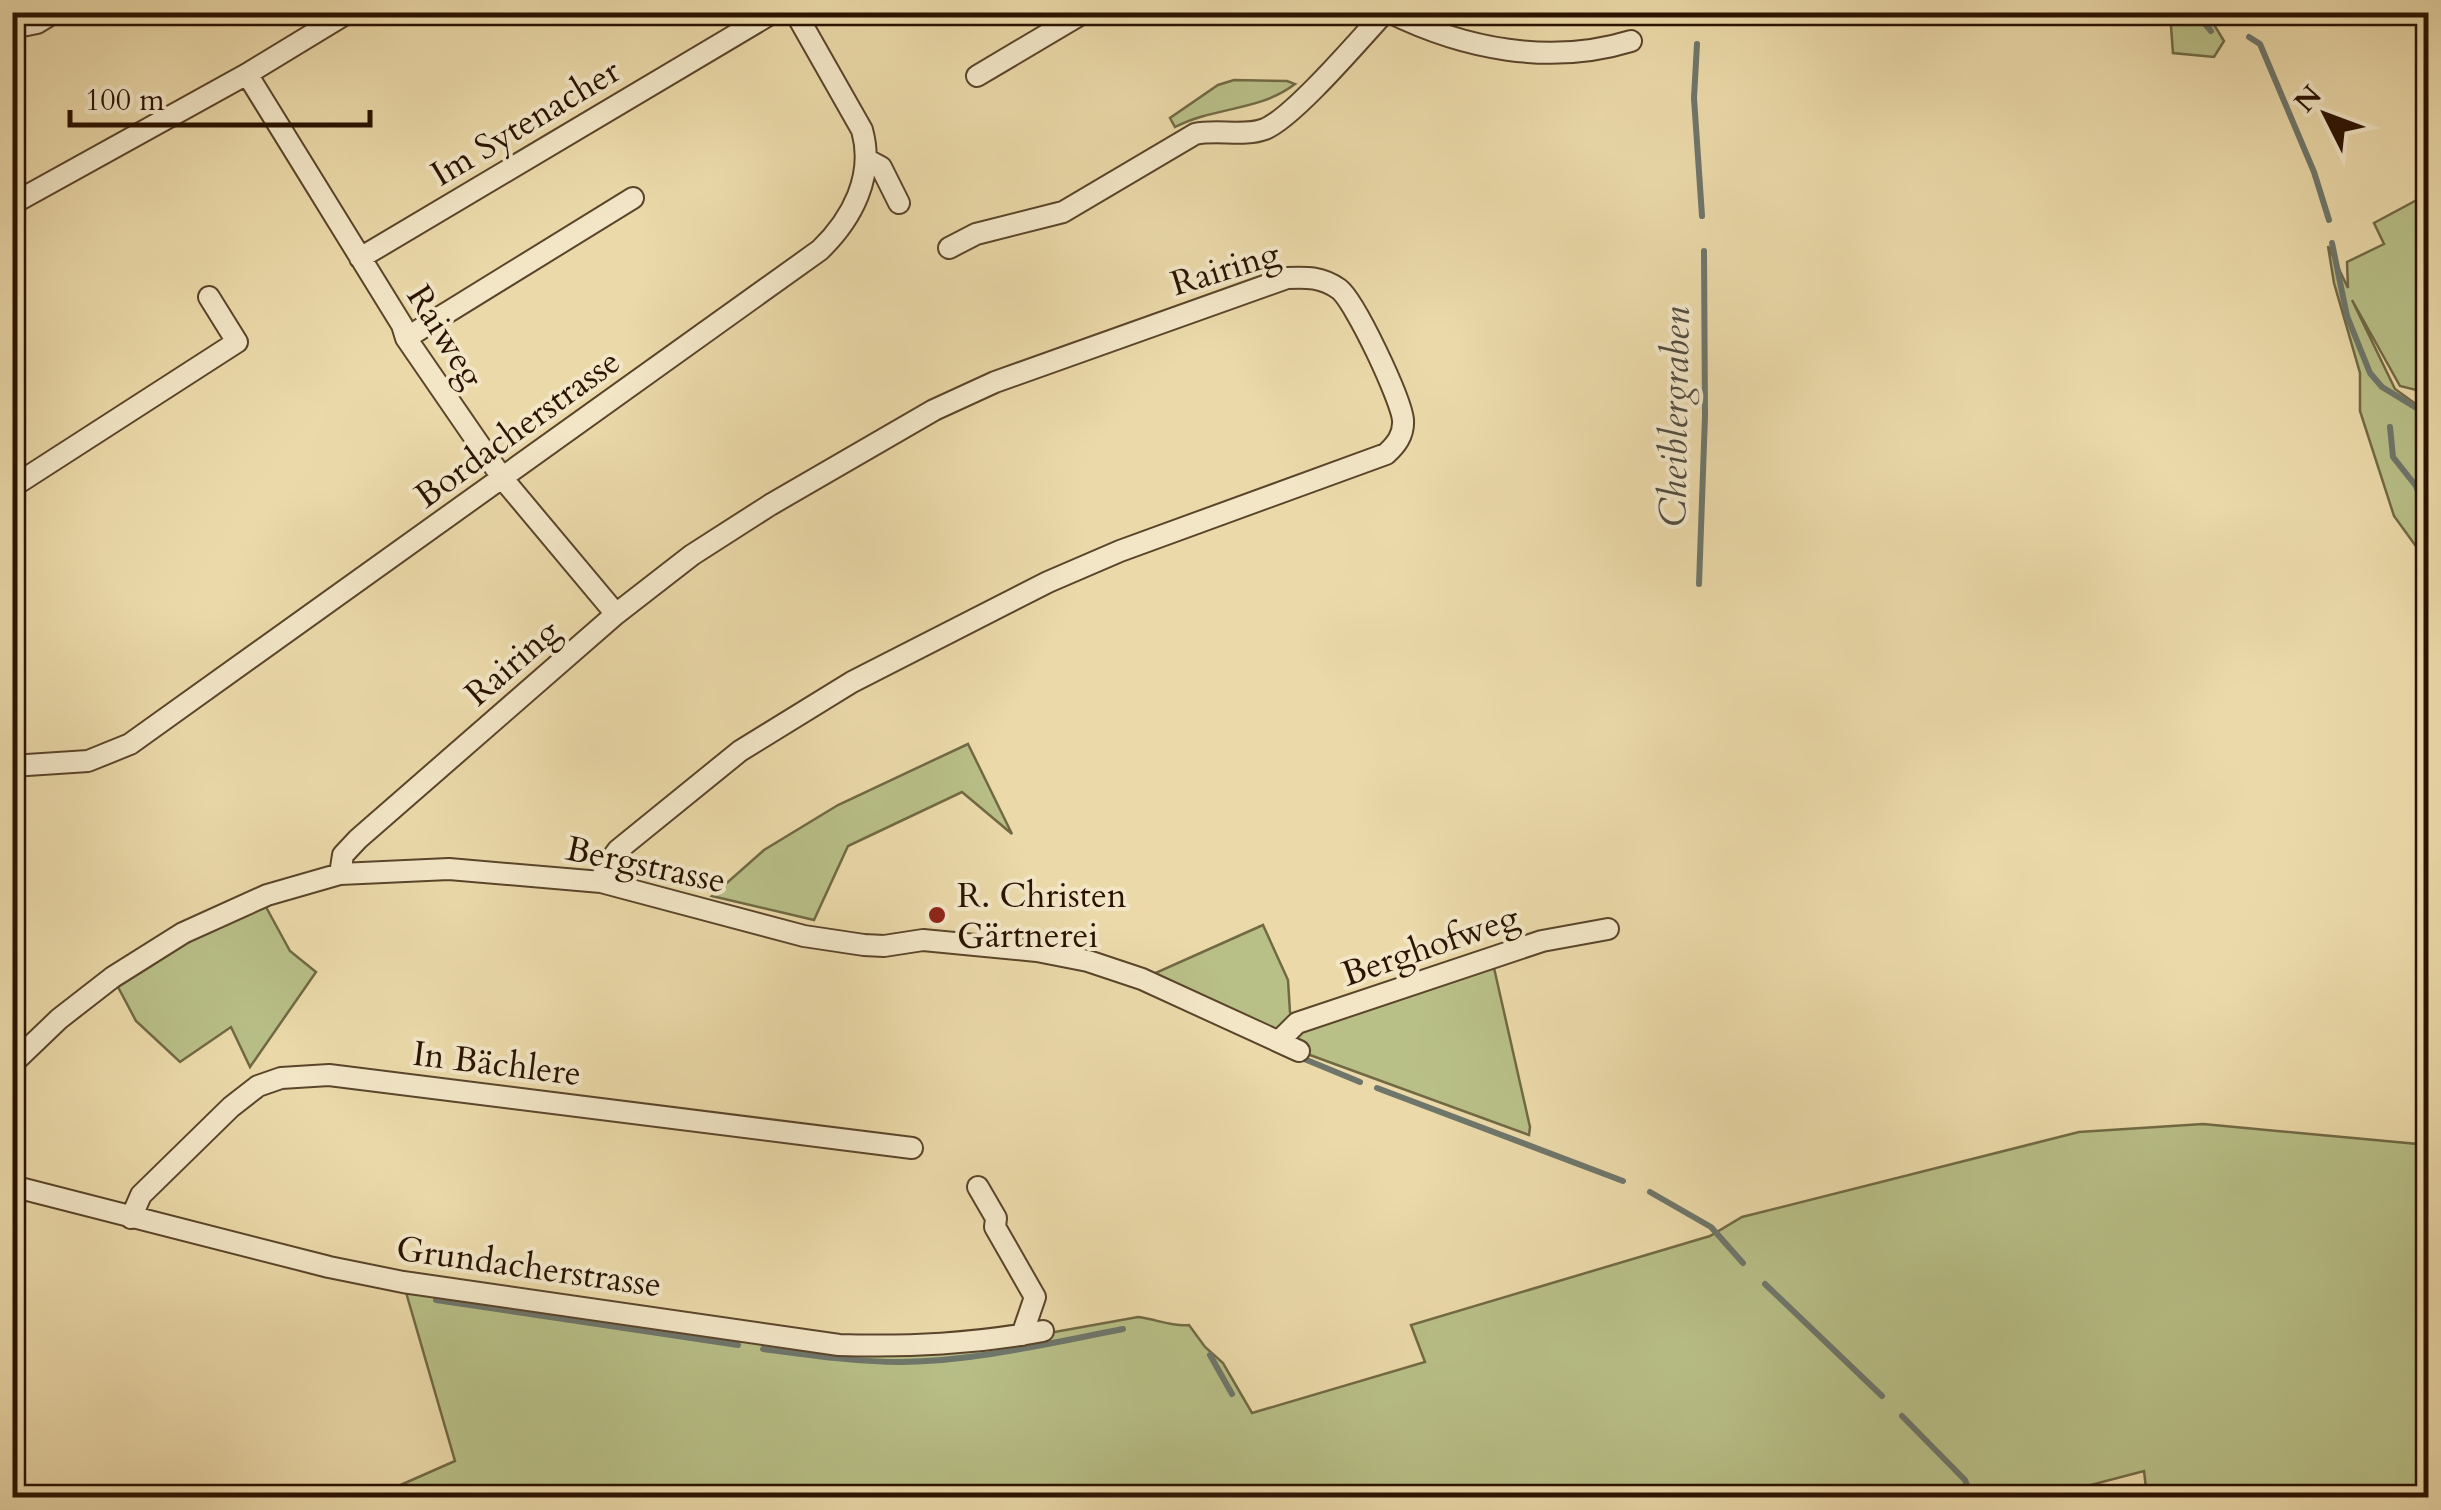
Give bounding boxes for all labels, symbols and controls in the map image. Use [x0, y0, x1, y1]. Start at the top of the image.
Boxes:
street label: Im Sytenacher [422, 47, 629, 198]
scale bar [70, 65, 370, 127]
north arrow [2276, 65, 2376, 165]
text: N [2286, 77, 2330, 121]
text: 100 m [85, 80, 165, 121]
street label: Rairing [1165, 230, 1286, 308]
street label: Raiweg [395, 276, 496, 397]
water label: Cheiblergraben [1647, 306, 1703, 528]
street label: Bordacherstrasse [405, 338, 630, 520]
street label: Rairing [455, 608, 571, 717]
street label: Bergstrasse [562, 825, 730, 905]
place label: R. Christen Gärtnerei [957, 872, 1127, 960]
street label: Berghofweg [1335, 893, 1526, 999]
marker: R. Christen Gärtnerei [926, 904, 948, 926]
street label: In Bächlere [410, 1030, 584, 1098]
street label: Grundacherstrasse [393, 1225, 664, 1309]

